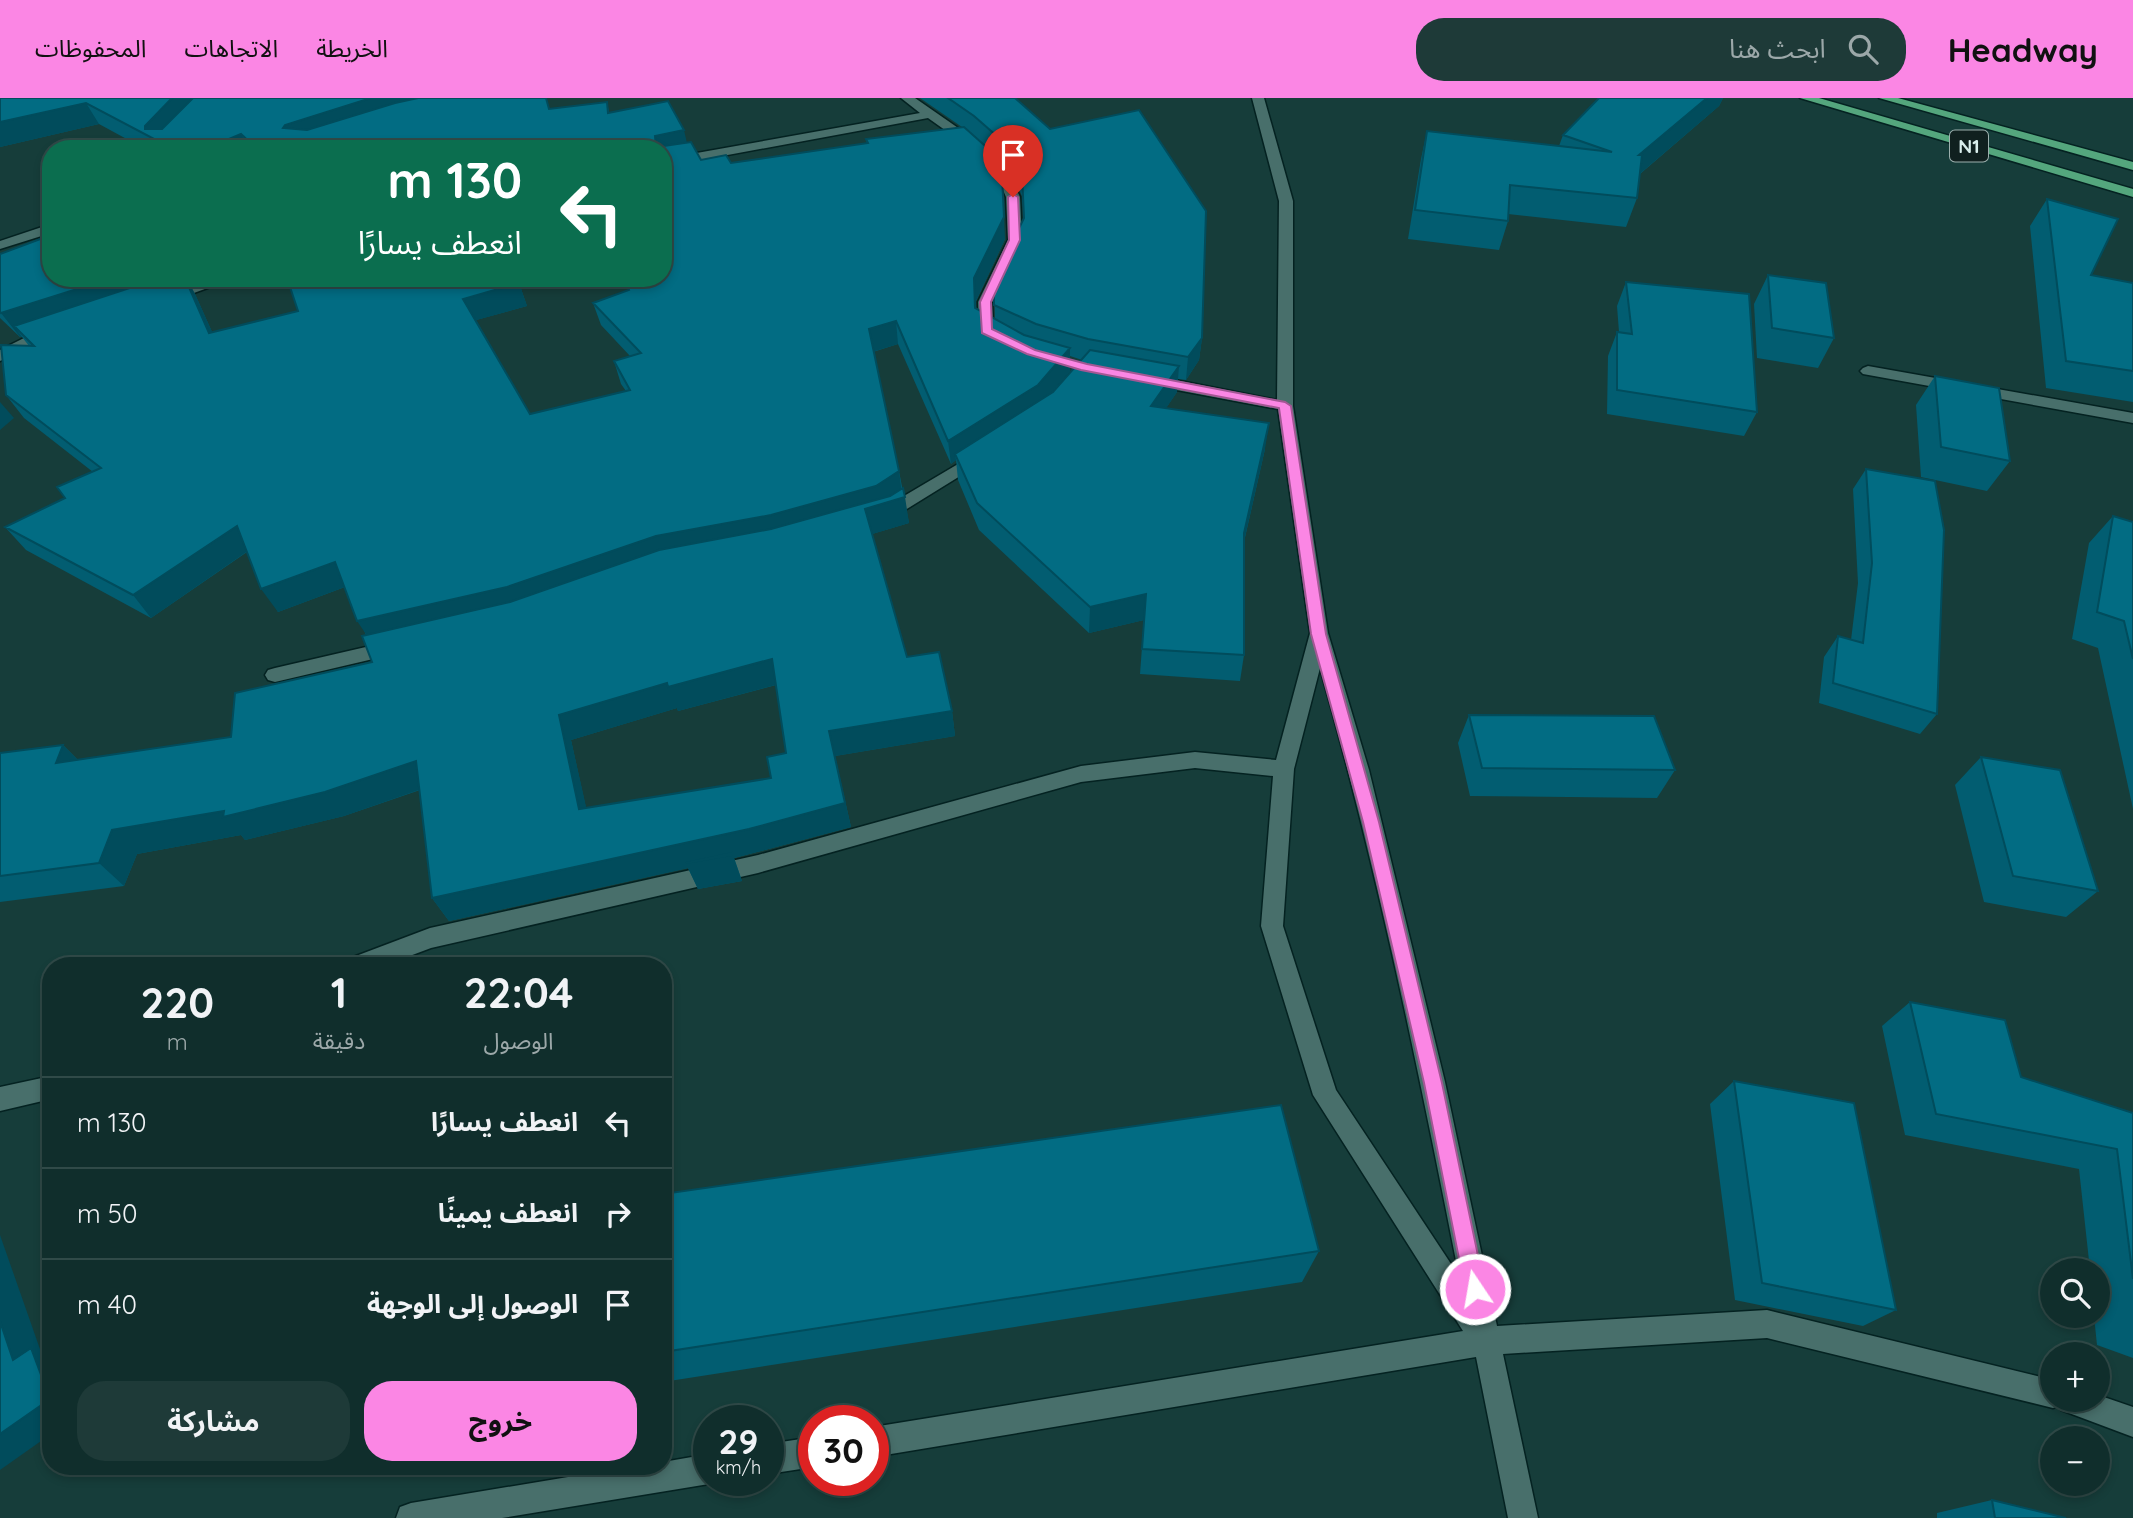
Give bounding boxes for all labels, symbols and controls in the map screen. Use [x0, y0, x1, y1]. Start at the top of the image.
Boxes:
search box [1416, 18, 1906, 81]
text: Headway [1948, 29, 2098, 70]
icon: search [1844, 30, 1882, 68]
text: ابحث هنا [1729, 32, 1826, 65]
text: المحفوظات [35, 33, 146, 63]
text: الاتجاهات [184, 33, 278, 63]
text: الخريطة [316, 33, 388, 63]
pin [983, 125, 1043, 197]
road number: N1 [1950, 130, 1988, 162]
icon: arrive [994, 136, 1032, 174]
text: 130 m [388, 149, 522, 210]
icon: left [546, 168, 637, 259]
text: انعطف يسارًا [358, 222, 522, 262]
text: 1 [331, 966, 347, 1019]
text: 22:04 [464, 966, 573, 1019]
text: 220 [141, 976, 214, 1029]
text: دقيقة [313, 1026, 365, 1055]
text: الوصول [484, 1026, 554, 1055]
text: m [167, 1027, 188, 1056]
icon: left [599, 1104, 637, 1142]
text: انعطف يسارًا [431, 1105, 578, 1138]
text: 130 m [77, 1106, 147, 1139]
icon: right [599, 1195, 637, 1233]
text: انعطف يمينًا [438, 1196, 578, 1229]
text: 50 m [77, 1197, 137, 1230]
position arrow [1438, 1252, 1512, 1326]
map controls [2040, 1258, 2110, 1496]
button: search [2040, 1258, 2110, 1328]
icon: arrive [599, 1286, 637, 1324]
text: الوصول إلى الوجهة [367, 1287, 578, 1320]
text: 40 m [77, 1288, 137, 1321]
button: + [2040, 1342, 2110, 1412]
button: مشاركة [77, 1381, 350, 1461]
button: خروج [364, 1381, 637, 1461]
speed limit sign: 30 [798, 1405, 889, 1496]
text: 29 [719, 1419, 758, 1463]
button: − [2040, 1426, 2110, 1496]
text: km/h [716, 1456, 761, 1479]

